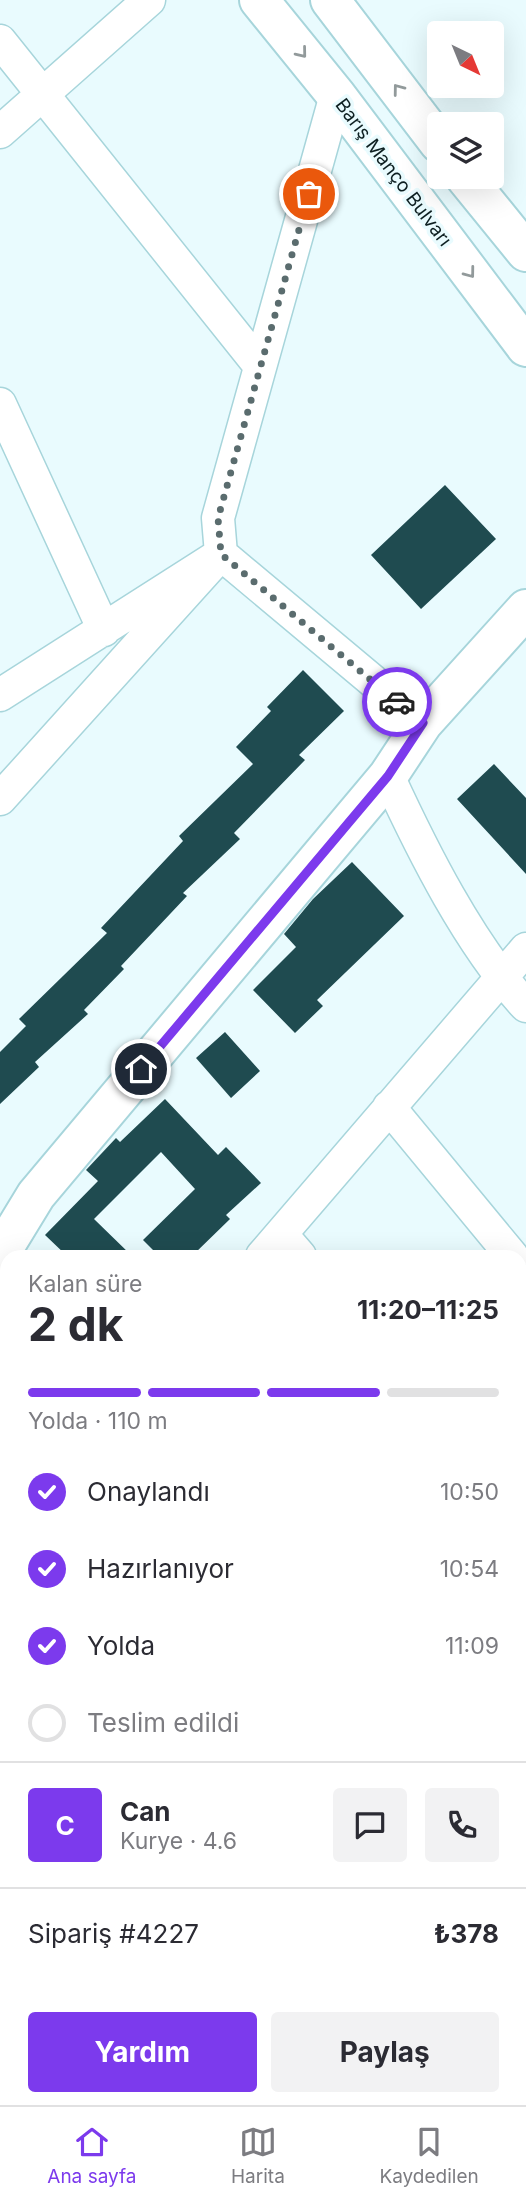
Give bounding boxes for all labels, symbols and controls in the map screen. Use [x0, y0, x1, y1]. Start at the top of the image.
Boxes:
north arrow [427, 21, 504, 98]
map controls [427, 21, 504, 189]
one-way arrow [294, 46, 307, 58]
one-way arrow [394, 84, 406, 97]
street label: Barış Manço Bulvarı [331, 94, 457, 251]
button: layers [427, 112, 504, 189]
pin [279, 164, 339, 224]
icon: bag [290, 175, 328, 213]
one-way arrow [462, 265, 474, 278]
courier [362, 667, 432, 737]
icon: car [378, 683, 416, 721]
pin [111, 1039, 171, 1099]
icon: home [122, 1050, 160, 1088]
text: Kalan süre [28, 1270, 142, 1298]
text: 11:20–11:25 [357, 1294, 499, 1325]
text: 2 dk [28, 1296, 124, 1352]
text: Yolda · 110 m [28, 1407, 168, 1435]
icon: check [28, 1473, 66, 1511]
text: Onaylandı [87, 1476, 210, 1507]
text: 10:50 [440, 1478, 499, 1506]
icon: check [28, 1550, 66, 1588]
text: Hazırlanıyor [87, 1553, 234, 1584]
text: 10:54 [440, 1555, 499, 1583]
icon: check [28, 1627, 66, 1665]
text: Yolda [87, 1630, 155, 1661]
text: 11:09 [445, 1632, 499, 1660]
text: Teslim edildi [87, 1707, 239, 1738]
button: chat [333, 1788, 407, 1862]
button: phone [425, 1788, 499, 1862]
text: Can [120, 1796, 171, 1827]
text: C [55, 1810, 75, 1841]
text: Kurye · 4.6 [120, 1827, 237, 1855]
text: Sipariş #4227 [28, 1918, 199, 1949]
text: ₺378 [434, 1918, 499, 1949]
button: Yardım [28, 2012, 257, 2092]
button: Paylaş [271, 2012, 499, 2092]
tab: Ana sayfa [47, 2123, 136, 2188]
tab: Harita [231, 2123, 285, 2188]
tab: Kaydedilen [379, 2123, 479, 2188]

